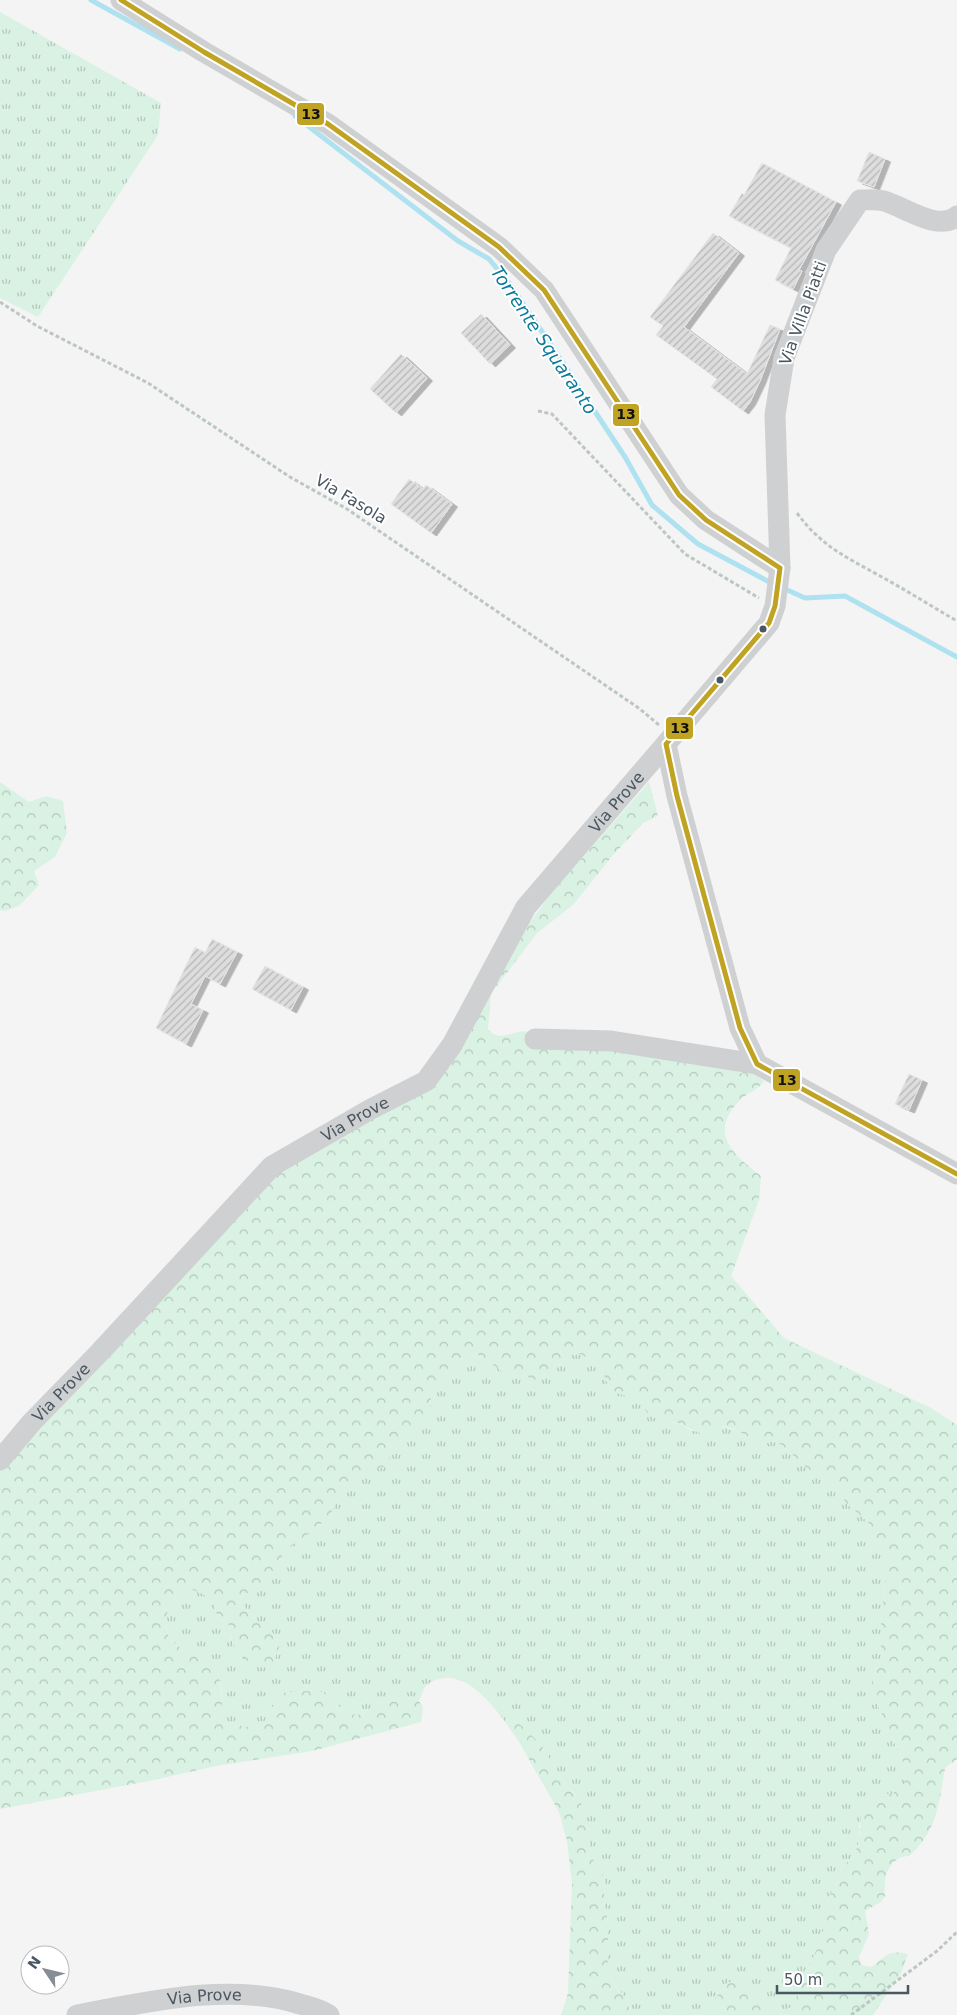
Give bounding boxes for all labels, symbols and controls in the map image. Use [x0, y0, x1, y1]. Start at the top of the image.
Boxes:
line badge: 13 [296, 102, 325, 126]
text: 13 [301, 106, 321, 122]
street label: Via Villa Piatti [775, 258, 831, 368]
water label: Torrente Squaranto [487, 262, 601, 418]
line badge: 13 [612, 403, 640, 427]
text: 13 [616, 406, 636, 422]
street label: Via Fasola [312, 470, 390, 528]
unlabelled marker [758, 624, 768, 634]
unlabelled marker [715, 675, 725, 685]
line badge: 13 [665, 716, 694, 740]
text: 13 [670, 720, 690, 736]
street label: Via Prove [585, 767, 648, 836]
line badge: 13 [772, 1068, 801, 1092]
text: 13 [777, 1072, 797, 1088]
street label: Via Prove [318, 1092, 392, 1145]
street label: Via Prove [28, 1359, 94, 1426]
north arrow [20, 1945, 70, 1995]
text: N [24, 1953, 44, 1972]
scale bar [777, 1962, 908, 1994]
text: 50 m [784, 1971, 822, 1989]
street label: Via Prove [166, 1985, 242, 2008]

